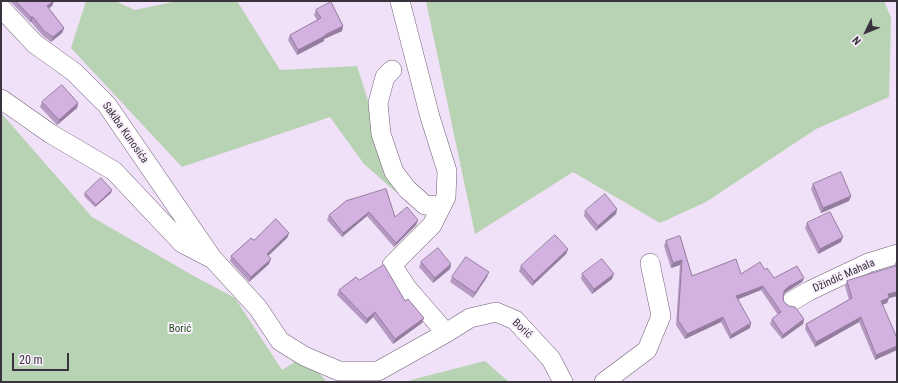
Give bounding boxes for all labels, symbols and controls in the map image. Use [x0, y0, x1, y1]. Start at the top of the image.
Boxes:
north arrow [846, 12, 886, 52]
text: N [850, 34, 864, 47]
street label: Sakiba Kunosića [99, 100, 151, 166]
street label: Džindić Mahala [811, 256, 877, 296]
street label: Borić [509, 317, 535, 341]
park label: Borić [169, 322, 191, 336]
scale bar [14, 345, 71, 371]
text: 20 m [19, 353, 43, 367]

